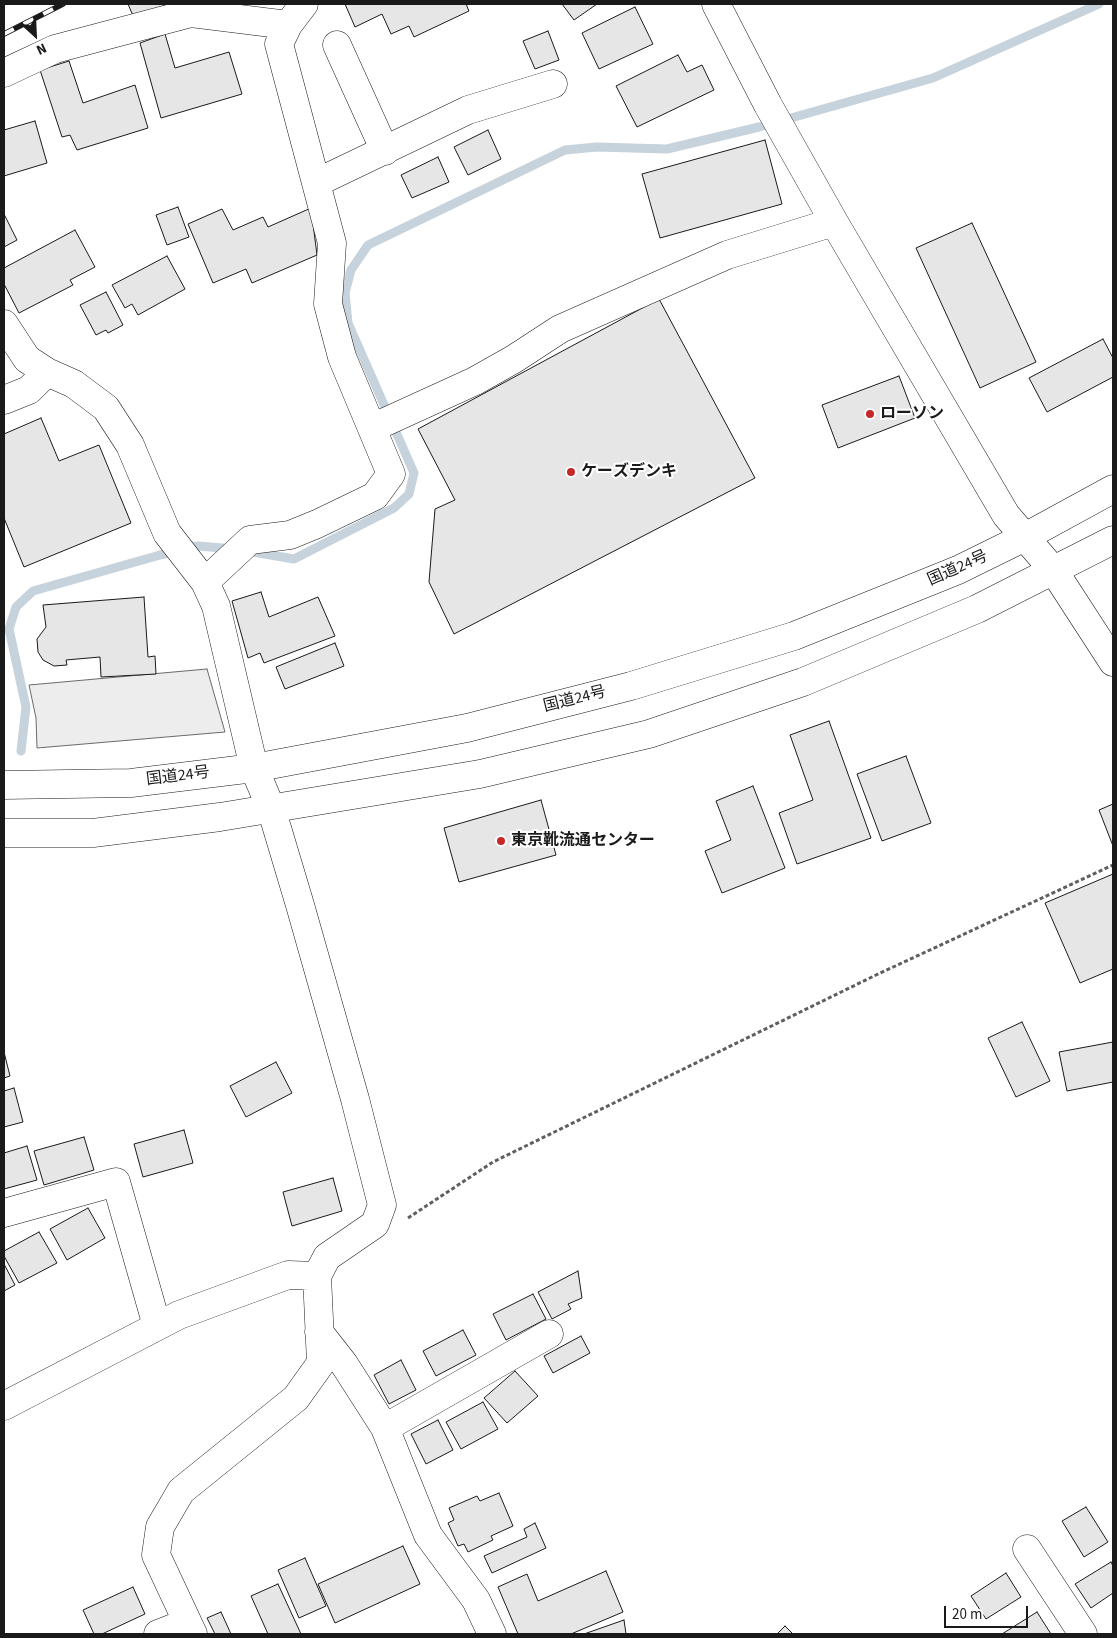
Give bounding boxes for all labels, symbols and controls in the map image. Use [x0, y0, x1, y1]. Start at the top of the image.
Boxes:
north arrow [10, 10, 60, 60]
text: N [33, 38, 50, 60]
place label: ローソン [880, 404, 944, 424]
marker: ローソン [864, 408, 876, 420]
place label: ケーズデンキ [581, 462, 677, 482]
marker: ケーズデンキ [565, 466, 577, 478]
street label: 国道24号 [925, 547, 991, 591]
street label: 国道24号 [542, 683, 608, 717]
street label: 国道24号 [145, 764, 211, 790]
place label: 東京靴流通センター [511, 831, 655, 851]
marker: 東京靴流通センター [495, 835, 507, 847]
scale bar [947, 1596, 1031, 1628]
text: 20 m [952, 1604, 982, 1625]

